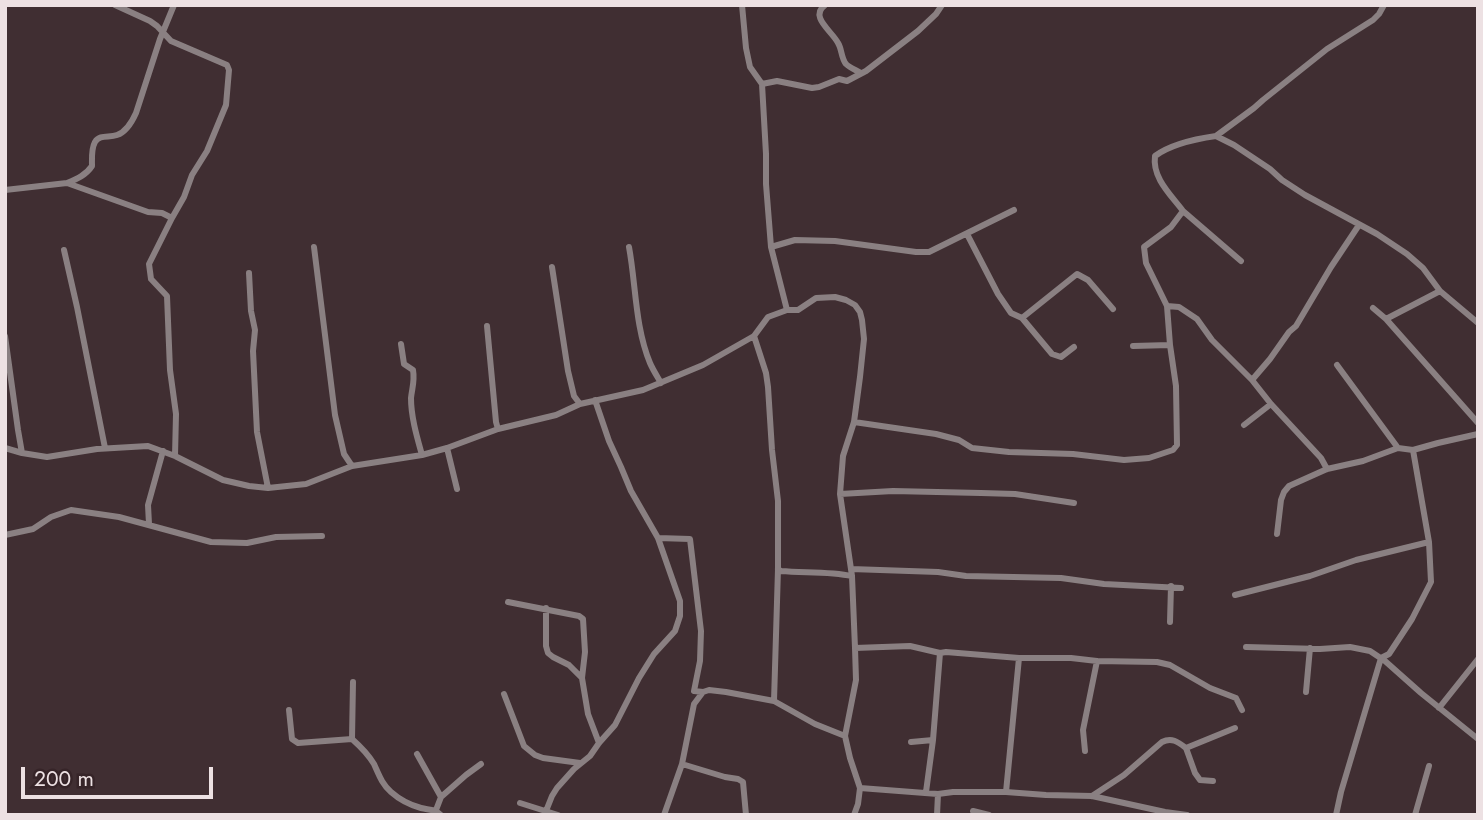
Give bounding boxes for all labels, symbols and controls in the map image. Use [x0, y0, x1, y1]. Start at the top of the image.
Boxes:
scale bar [24, 754, 217, 798]
text: 200 m [34, 764, 94, 794]

